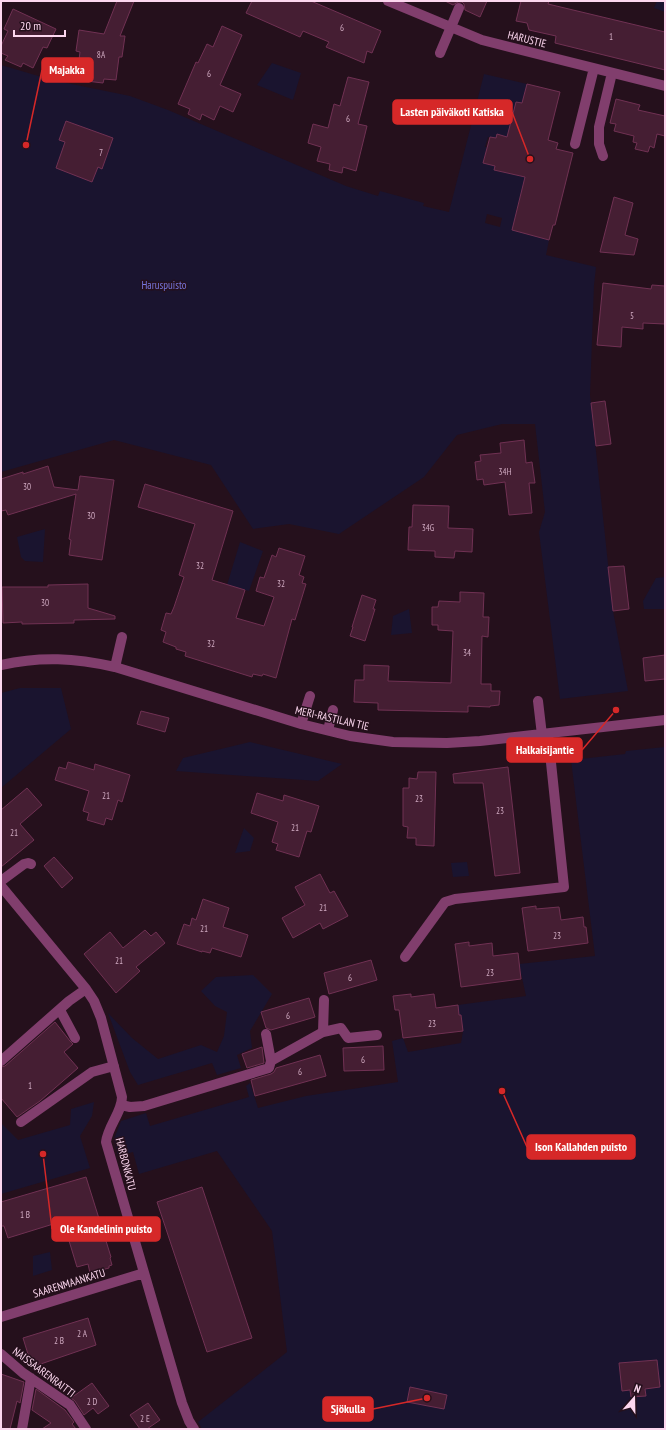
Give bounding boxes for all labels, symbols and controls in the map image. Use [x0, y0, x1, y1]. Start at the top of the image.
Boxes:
scale bar [14, 12, 65, 38]
text: 20 m [20, 18, 41, 33]
house number: 6 [340, 22, 344, 33]
street label: HARUSTIE [506, 27, 548, 51]
house number: 1 [609, 31, 613, 42]
house number: 8A [97, 49, 106, 60]
callout: Majakka [42, 58, 93, 82]
text: Majakka [49, 62, 85, 77]
house number: 6 [207, 68, 211, 79]
callout: Lasten päiväkoti Katiska [393, 100, 512, 124]
text: Lasten päiväkoti Katiska [400, 104, 504, 119]
house number: 6 [346, 113, 350, 124]
house number: 7 [99, 147, 103, 158]
park label: Haruspuisto [141, 278, 187, 292]
house number: 5 [630, 310, 634, 321]
house number: 34H [499, 466, 512, 477]
house number: 30 [23, 481, 31, 492]
house number: 30 [87, 510, 95, 521]
house number: 34G [422, 522, 435, 533]
house number: 32 [196, 560, 204, 571]
house number: 32 [277, 578, 285, 589]
house number: 30 [41, 597, 49, 608]
house number: 32 [207, 638, 215, 649]
house number: 34 [463, 647, 471, 658]
street label: MERI-RASTILAN TIE [294, 703, 370, 733]
callout: Halkaisijantie [507, 738, 582, 762]
text: Halkaisijantie [516, 742, 574, 757]
house number: 21 [102, 790, 110, 801]
house number: 23 [415, 793, 423, 804]
house number: 23 [496, 805, 504, 816]
house number: 21 [291, 822, 299, 833]
house number: 21 [10, 827, 18, 838]
house number: 21 [319, 902, 327, 913]
house number: 21 [200, 923, 208, 934]
house number: 23 [553, 930, 561, 941]
house number: 21 [115, 955, 123, 966]
house number: 23 [486, 967, 494, 978]
house number: 6 [348, 972, 352, 983]
house number: 6 [286, 1010, 290, 1021]
house number: 23 [428, 1018, 436, 1029]
house number: 6 [361, 1054, 365, 1065]
house number: 6 [298, 1066, 302, 1077]
house number: 1 [28, 1080, 32, 1091]
callout: Ison Kallahden puisto [527, 1135, 635, 1159]
street label: HARBONKATU [113, 1136, 139, 1192]
text: Ison Kallahden puisto [535, 1139, 628, 1154]
house number: 1 B [20, 1209, 30, 1220]
callout: Ole Kandelinin puisto [52, 1217, 160, 1241]
text: Ole Kandelinin puisto [60, 1221, 153, 1236]
street label: SAARENMAANKATU [31, 1265, 107, 1301]
house number: 2 A [77, 1328, 88, 1339]
house number: 2 B [54, 1335, 64, 1346]
street label: NAISSAARENRAITTI [10, 1344, 78, 1400]
north arrow [614, 1378, 654, 1418]
text: N [632, 1381, 643, 1396]
house number: 2 D [87, 1396, 98, 1407]
callout: Sjökulla [323, 1397, 373, 1421]
text: Sjökulla [331, 1401, 365, 1416]
house number: 2 E [140, 1413, 150, 1424]

